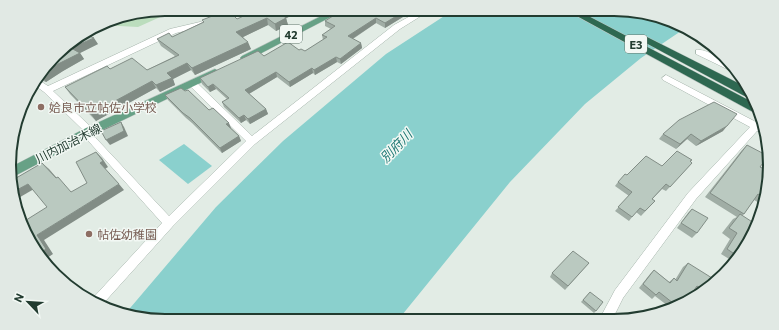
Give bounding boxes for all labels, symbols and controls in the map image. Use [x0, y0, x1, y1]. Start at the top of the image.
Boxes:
road number: 42 [280, 25, 302, 43]
road number: E3 [625, 35, 647, 53]
place label: 姶良市立帖佐小学校 [49, 100, 157, 114]
marker: 姶良市立帖佐小学校 [36, 102, 46, 112]
street label: 川内加治木線 [33, 120, 103, 166]
water label: 別府川 [377, 125, 417, 166]
place label: 帖佐幼稚園 [97, 227, 157, 241]
marker: 帖佐幼稚園 [84, 229, 94, 239]
north arrow [8, 282, 48, 322]
text: N [11, 291, 26, 304]

